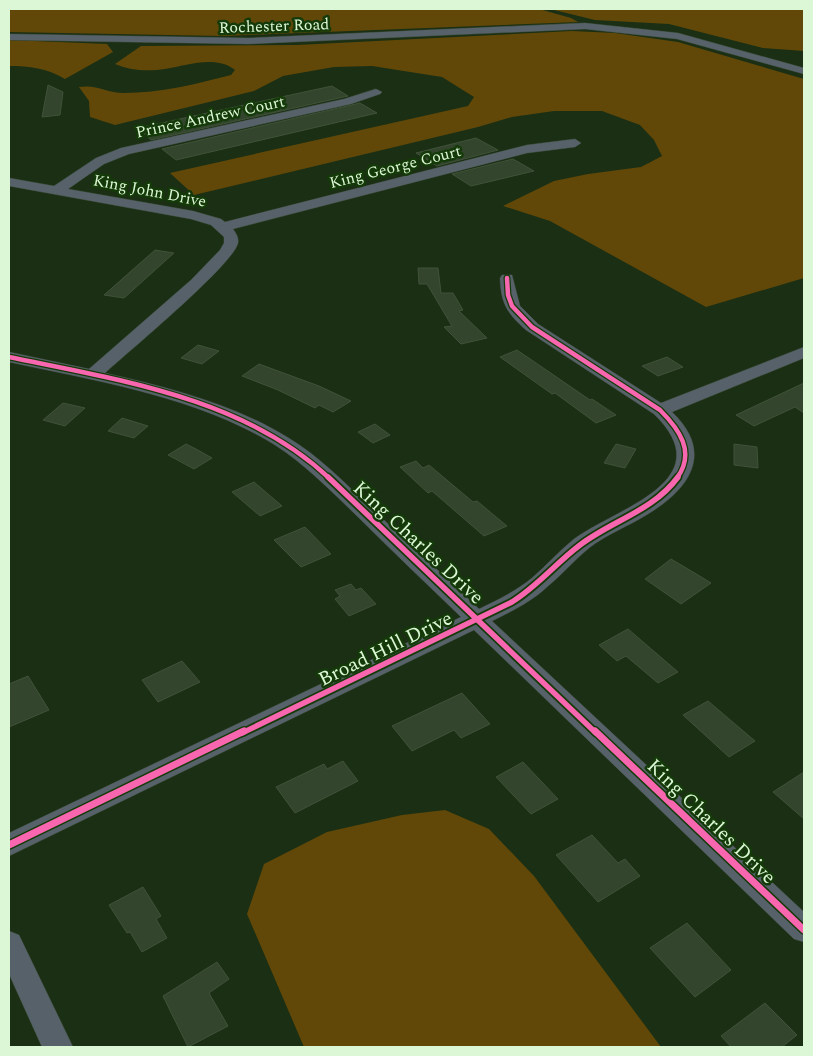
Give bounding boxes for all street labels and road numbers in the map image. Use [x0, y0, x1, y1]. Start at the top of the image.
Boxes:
street label: Rochester Road [218, 12, 330, 40]
street label: Prince Andrew Court [133, 89, 287, 144]
street label: King George Court [327, 139, 464, 195]
street label: King John Drive [91, 168, 208, 214]
street label: King Charles Drive [346, 474, 491, 612]
street label: Broad Hill Drive [313, 603, 458, 694]
street label: King Charles Drive [640, 752, 783, 892]

